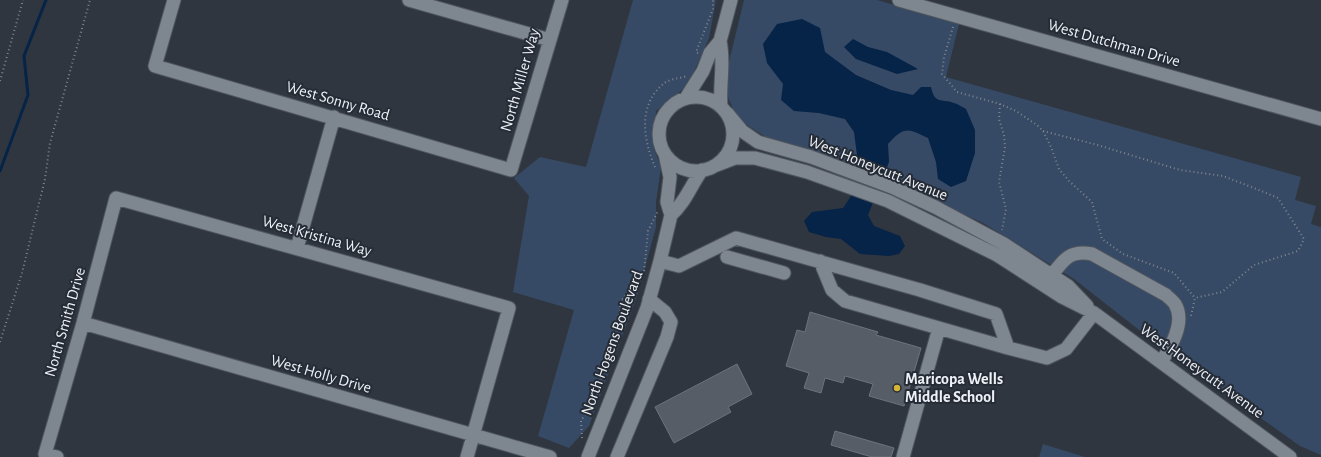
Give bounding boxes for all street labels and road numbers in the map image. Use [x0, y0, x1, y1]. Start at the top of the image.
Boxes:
street label: West Dutchman Drive [1046, 16, 1182, 70]
street label: North Miller Way [498, 26, 543, 134]
street label: West Sonny Road [284, 79, 392, 124]
street label: West Honeycutt Avenue [806, 133, 950, 204]
street label: West Kristina Way [260, 213, 374, 260]
street label: North Smith Drive [42, 266, 88, 378]
street label: North Hogens Boulevard [578, 268, 646, 418]
street label: West Honeycutt Avenue [1136, 321, 1267, 422]
street label: West Holly Drive [269, 352, 373, 397]

